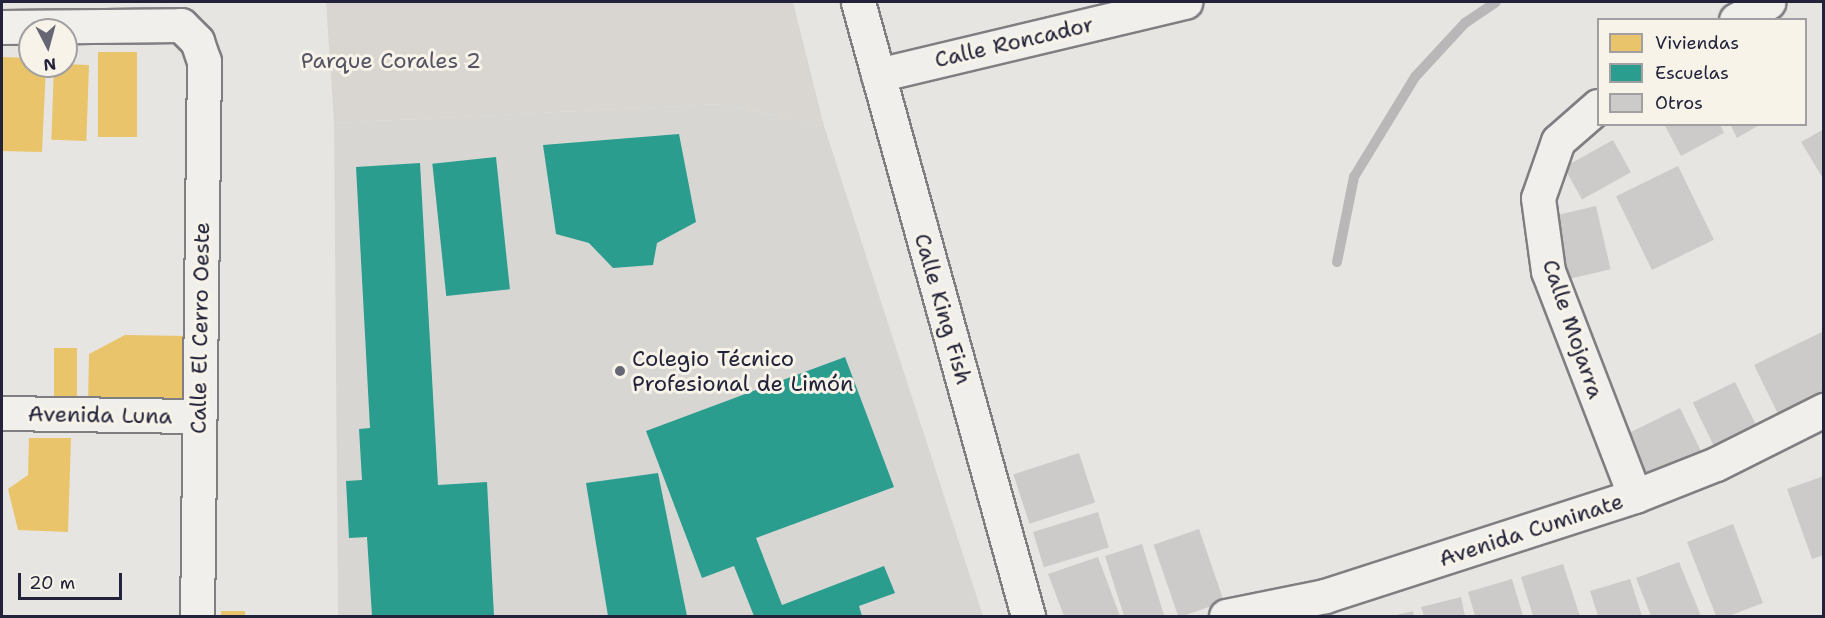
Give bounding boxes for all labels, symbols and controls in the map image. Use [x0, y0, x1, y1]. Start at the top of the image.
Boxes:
street label: Calle Roncador [932, 11, 1096, 73]
north arrow [18, 18, 78, 78]
legend [1597, 18, 1807, 126]
text: Viviendas [1655, 31, 1739, 55]
park label: Parque Corales 2 [301, 48, 481, 74]
text: N [42, 53, 57, 76]
text: Escuelas [1655, 61, 1729, 85]
text: Otros [1655, 91, 1703, 115]
street label: Calle El Cerro Oeste [185, 222, 215, 434]
street label: Calle King Fish [909, 230, 977, 388]
street label: Calle Mojarra [1537, 256, 1609, 402]
place label: Colegio Técnico Profesional de Limón [632, 345, 853, 396]
marker: Colegio Técnico Profesional de Limón [613, 364, 627, 378]
street label: Avenida Luna [28, 401, 172, 429]
street label: Avenida Cuminate [1436, 488, 1626, 572]
scale bar [21, 561, 124, 599]
text: 20 m [29, 571, 75, 595]

